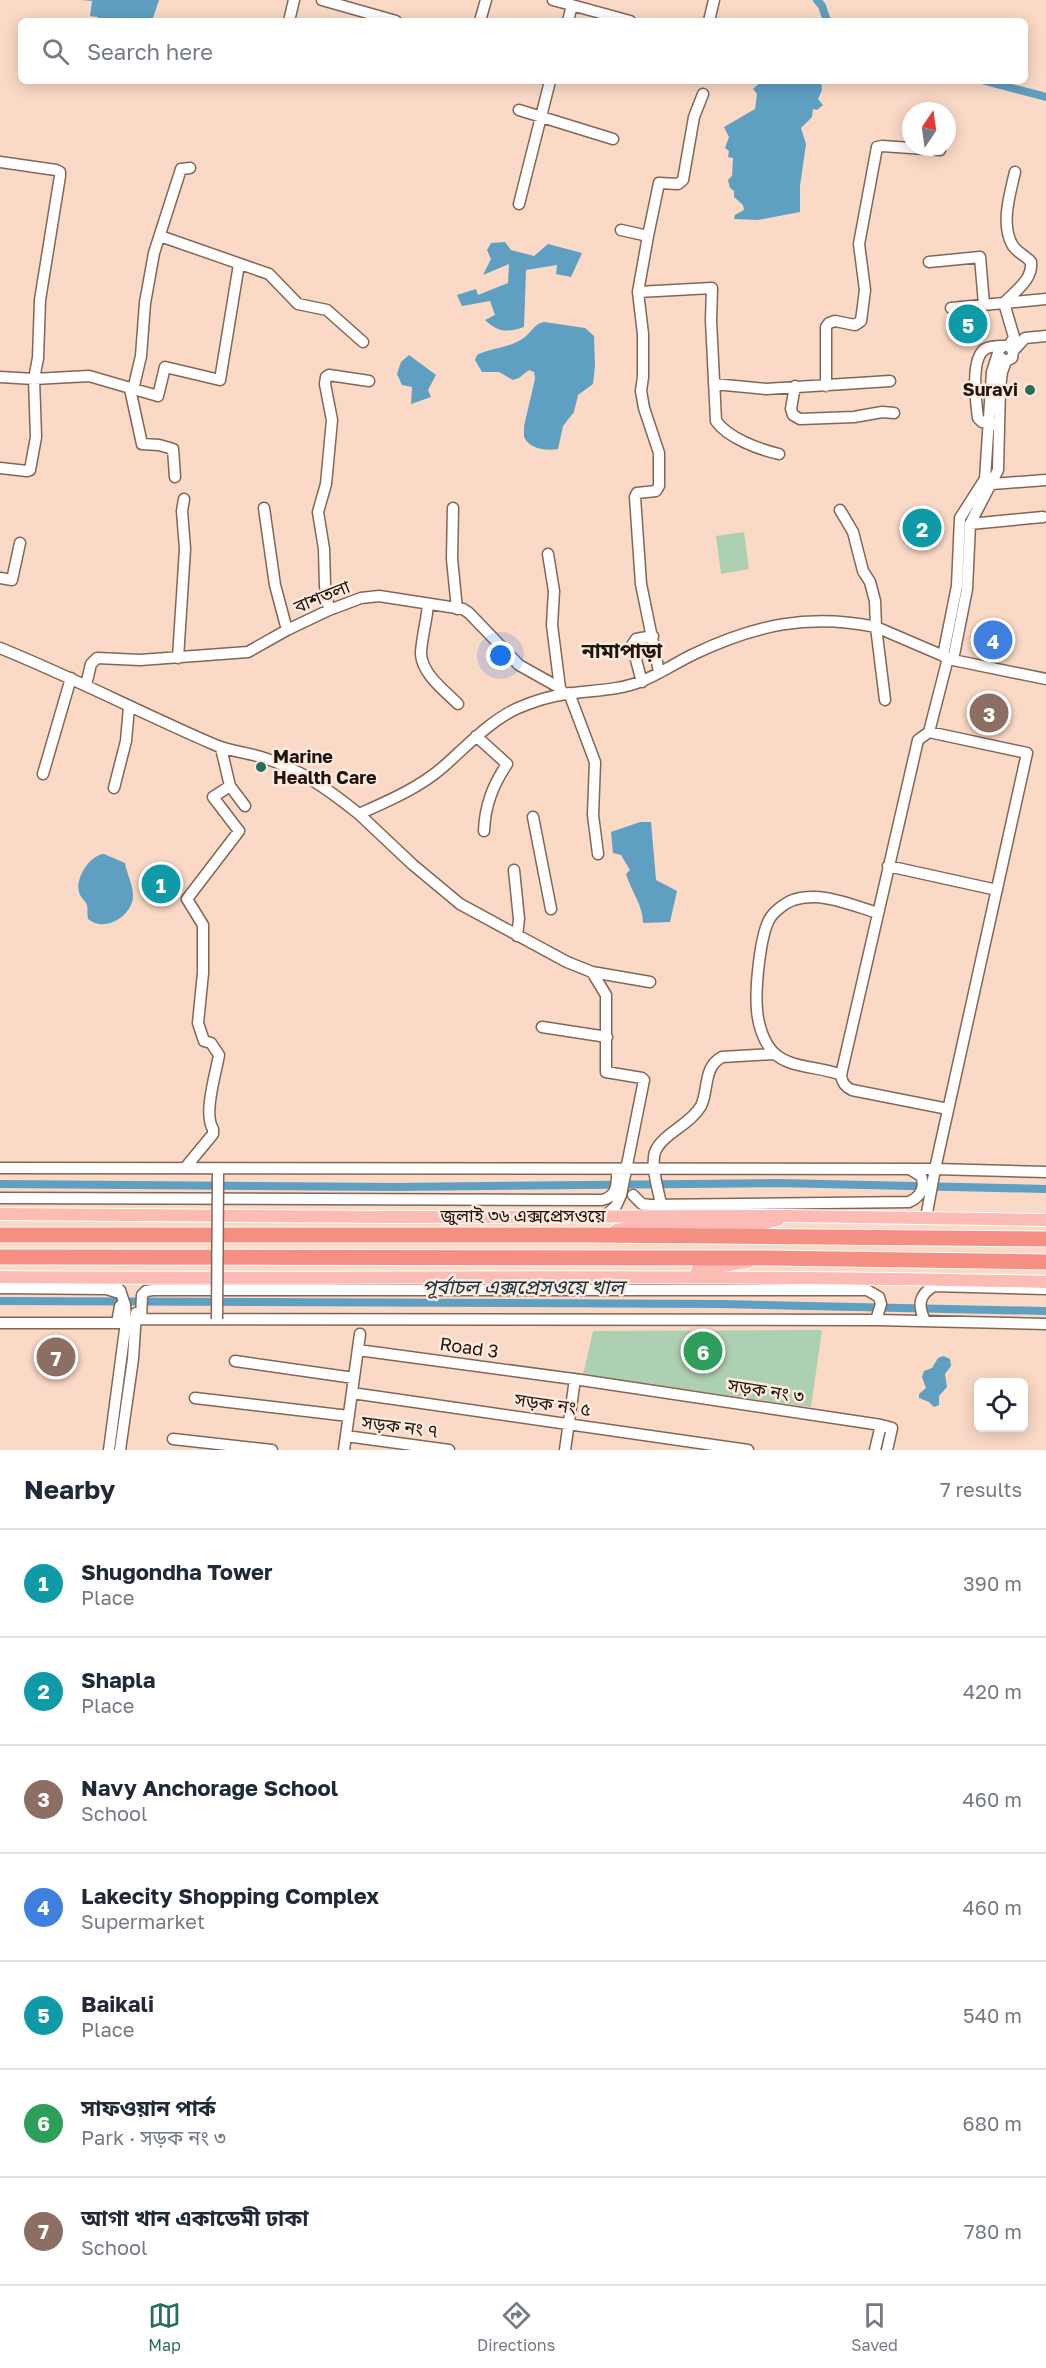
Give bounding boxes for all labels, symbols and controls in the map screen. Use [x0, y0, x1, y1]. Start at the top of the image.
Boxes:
search box [18, 18, 1028, 84]
icon: search [39, 35, 72, 68]
text: Search here [87, 38, 213, 65]
north arrow [902, 102, 956, 156]
pin: 5 [948, 302, 988, 346]
place label: Suravi [963, 378, 1018, 400]
marker: Suravi [1023, 383, 1037, 397]
pin: 2 [902, 506, 942, 550]
street label: বাশতলা [289, 575, 353, 618]
pin: 4 [974, 618, 1012, 662]
district label: নামাপাড়া [581, 637, 663, 663]
your location [486, 641, 515, 670]
pin: 3 [970, 690, 1008, 736]
place label: Marine Health Care [273, 745, 377, 788]
marker: Marine Health Care [254, 760, 268, 774]
pin: 1 [142, 862, 180, 906]
street label: জুলাই ৩৬ এক্সপ্রেসওয়ে [439, 1204, 606, 1226]
water label: পূর্বাচল এক্সপ্রেসওয়ে খাল [422, 1274, 627, 1299]
pin: 6 [684, 1328, 722, 1374]
street label: Road 3 [438, 1332, 500, 1362]
pin: 7 [36, 1334, 76, 1380]
street label: সড়ক নং ৩ [725, 1373, 806, 1407]
map controls [974, 1378, 1028, 1432]
button: locate [974, 1378, 1028, 1432]
street label: সড়ক নং ৫ [513, 1388, 593, 1420]
street label: সড়ক নং ৭ [360, 1410, 440, 1442]
text: Nearby [24, 1474, 115, 1505]
text: 7 results [940, 1477, 1022, 1501]
text: Shugondha Tower [81, 1558, 273, 1585]
text: 1 [38, 1571, 49, 1595]
text: 390 m [963, 1571, 1022, 1595]
text: Place [81, 1585, 134, 1609]
text: Shapla [81, 1666, 155, 1693]
text: 2 [37, 1679, 50, 1703]
text: 420 m [963, 1679, 1022, 1703]
text: Place [81, 1693, 134, 1717]
text: Navy Anchorage School [81, 1774, 338, 1801]
text: 3 [37, 1787, 50, 1811]
text: 460 m [963, 1787, 1022, 1811]
text: School [81, 1801, 147, 1825]
text: Lakecity Shopping Complex [81, 1882, 379, 1909]
text: 4 [37, 1895, 50, 1919]
text: 460 m [963, 1895, 1022, 1919]
text: Supermarket [81, 1909, 205, 1933]
text: Baikali [81, 1990, 154, 2017]
text: 5 [37, 2003, 50, 2027]
text: 540 m [963, 2003, 1022, 2027]
text: Place [81, 2017, 134, 2041]
text: সাফওয়ান পার্ক [81, 2094, 216, 2121]
text: 6 [37, 2111, 50, 2135]
text: 680 m [963, 2111, 1022, 2135]
text: Park · সড়ক নং ৩ [81, 2125, 226, 2149]
text: আগা খান একাডেমী ঢাকা [81, 2204, 308, 2231]
text: 7 [38, 2219, 49, 2243]
text: 780 m [964, 2219, 1022, 2243]
text: School [81, 2235, 147, 2259]
tab: Map [148, 2299, 181, 2355]
tab: Directions [477, 2299, 555, 2355]
tab: Saved [851, 2299, 898, 2355]

